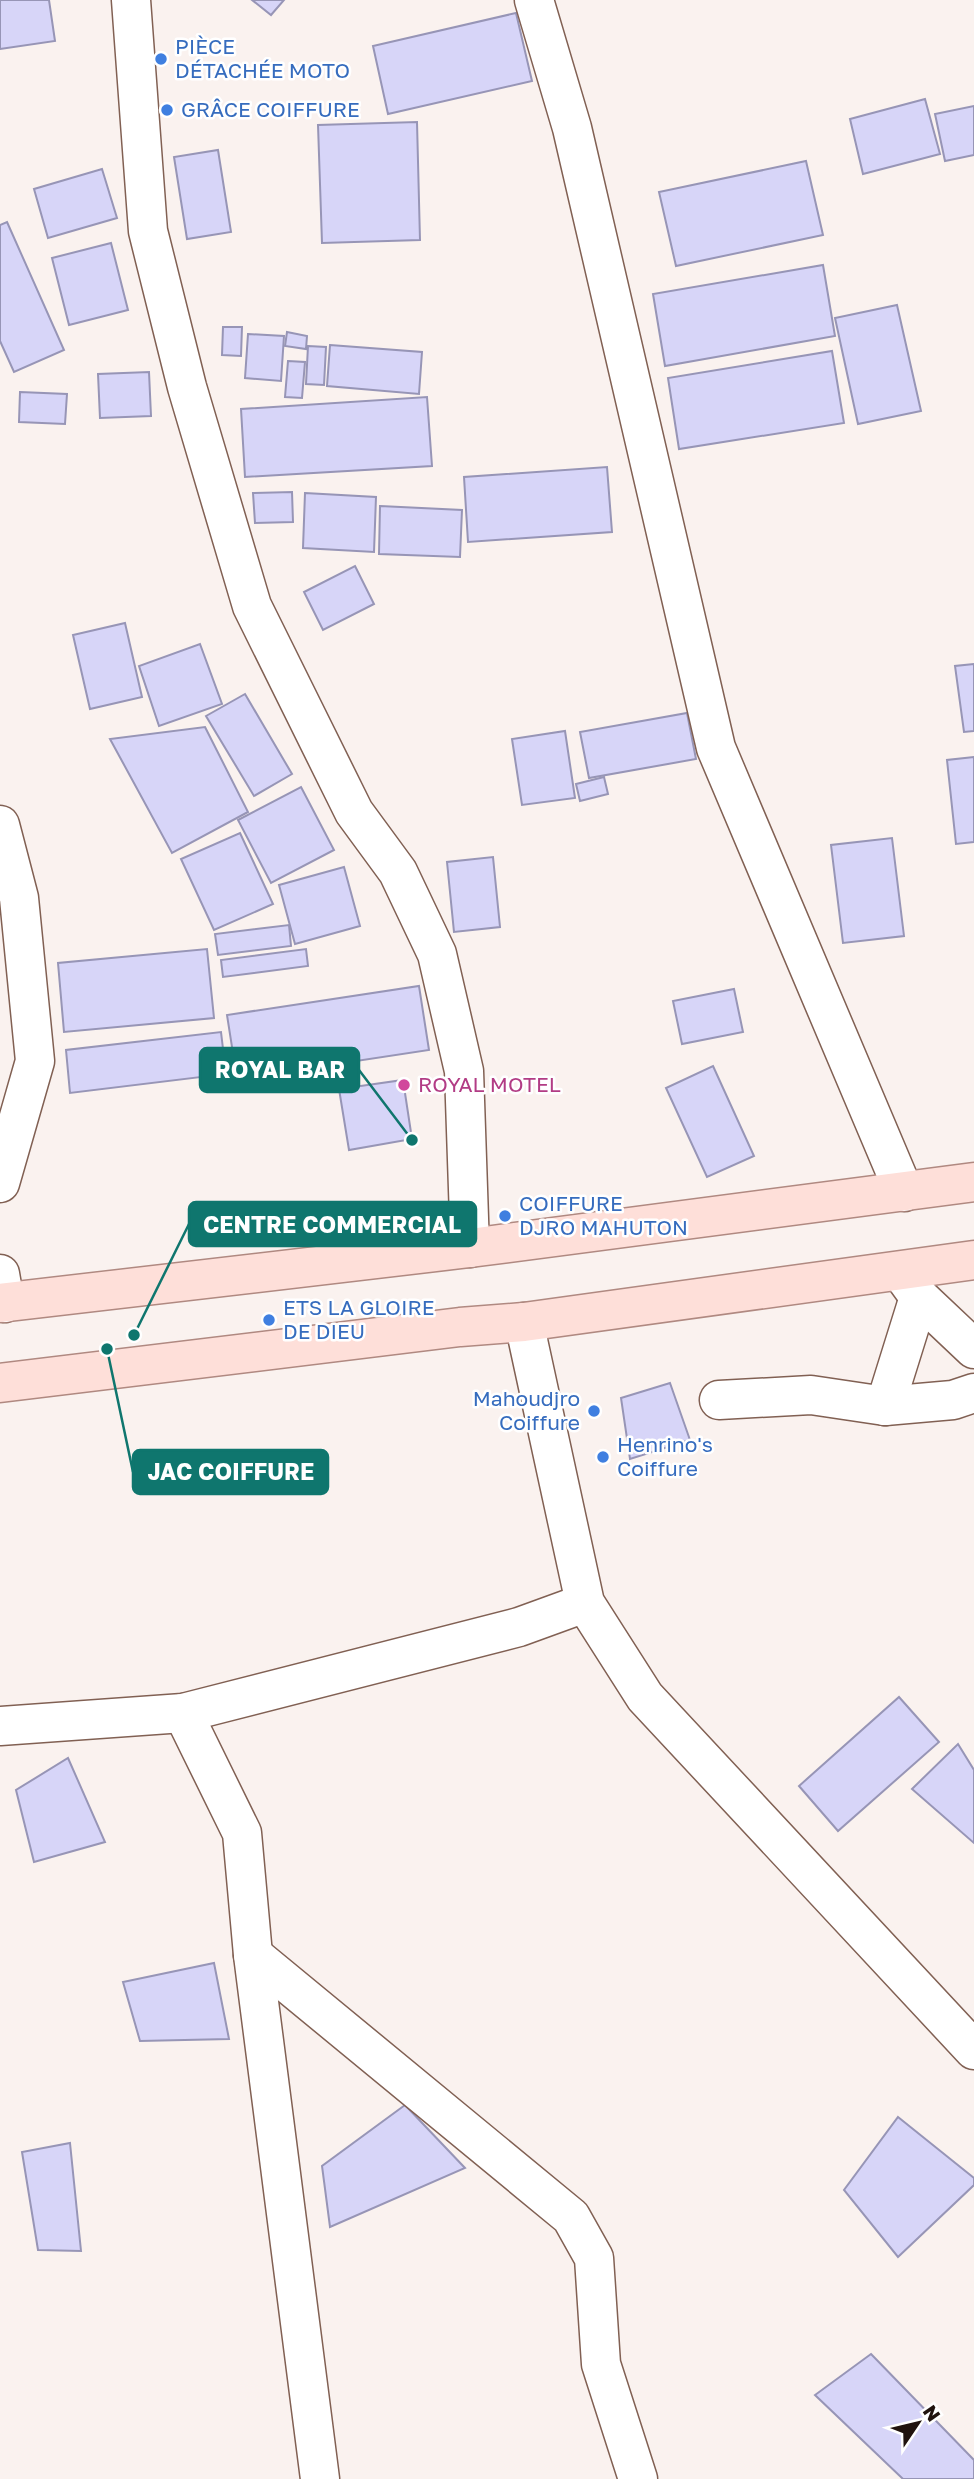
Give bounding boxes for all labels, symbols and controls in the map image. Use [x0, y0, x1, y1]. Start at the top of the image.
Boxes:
place label: PIÈCE DÉTACHÉE MOTO [175, 33, 350, 83]
marker: PIÈCE DÉTACHÉE MOTO [153, 51, 169, 67]
place label: GRÂCE COIFFURE [181, 96, 360, 122]
marker: GRÂCE COIFFURE [159, 102, 175, 118]
callout: ROYAL BAR [200, 1048, 359, 1092]
text: ROYAL BAR [215, 1055, 345, 1083]
place label: ROYAL MOTEL [418, 1071, 561, 1097]
marker: ROYAL MOTEL [396, 1077, 412, 1093]
place label: COIFFURE DJRO MAHUTON [519, 1190, 688, 1240]
callout: CENTRE COMMERCIAL [189, 1202, 476, 1246]
marker: COIFFURE DJRO MAHUTON [497, 1208, 513, 1224]
text: CENTRE COMMERCIAL [203, 1210, 461, 1238]
place label: ETS LA GLOIRE DE DIEU [283, 1294, 435, 1344]
marker: ETS LA GLOIRE DE DIEU [261, 1312, 277, 1328]
place label: Mahoudjro Coiffure [473, 1385, 580, 1435]
marker: Mahoudjro Coiffure [586, 1403, 602, 1419]
place label: Henrino's Coiffure [617, 1431, 713, 1481]
marker: Henrino's Coiffure [595, 1449, 611, 1465]
callout: JAC COIFFURE [133, 1450, 328, 1494]
text: JAC COIFFURE [148, 1457, 314, 1485]
north arrow [883, 2388, 953, 2458]
text: N [919, 2400, 946, 2425]

